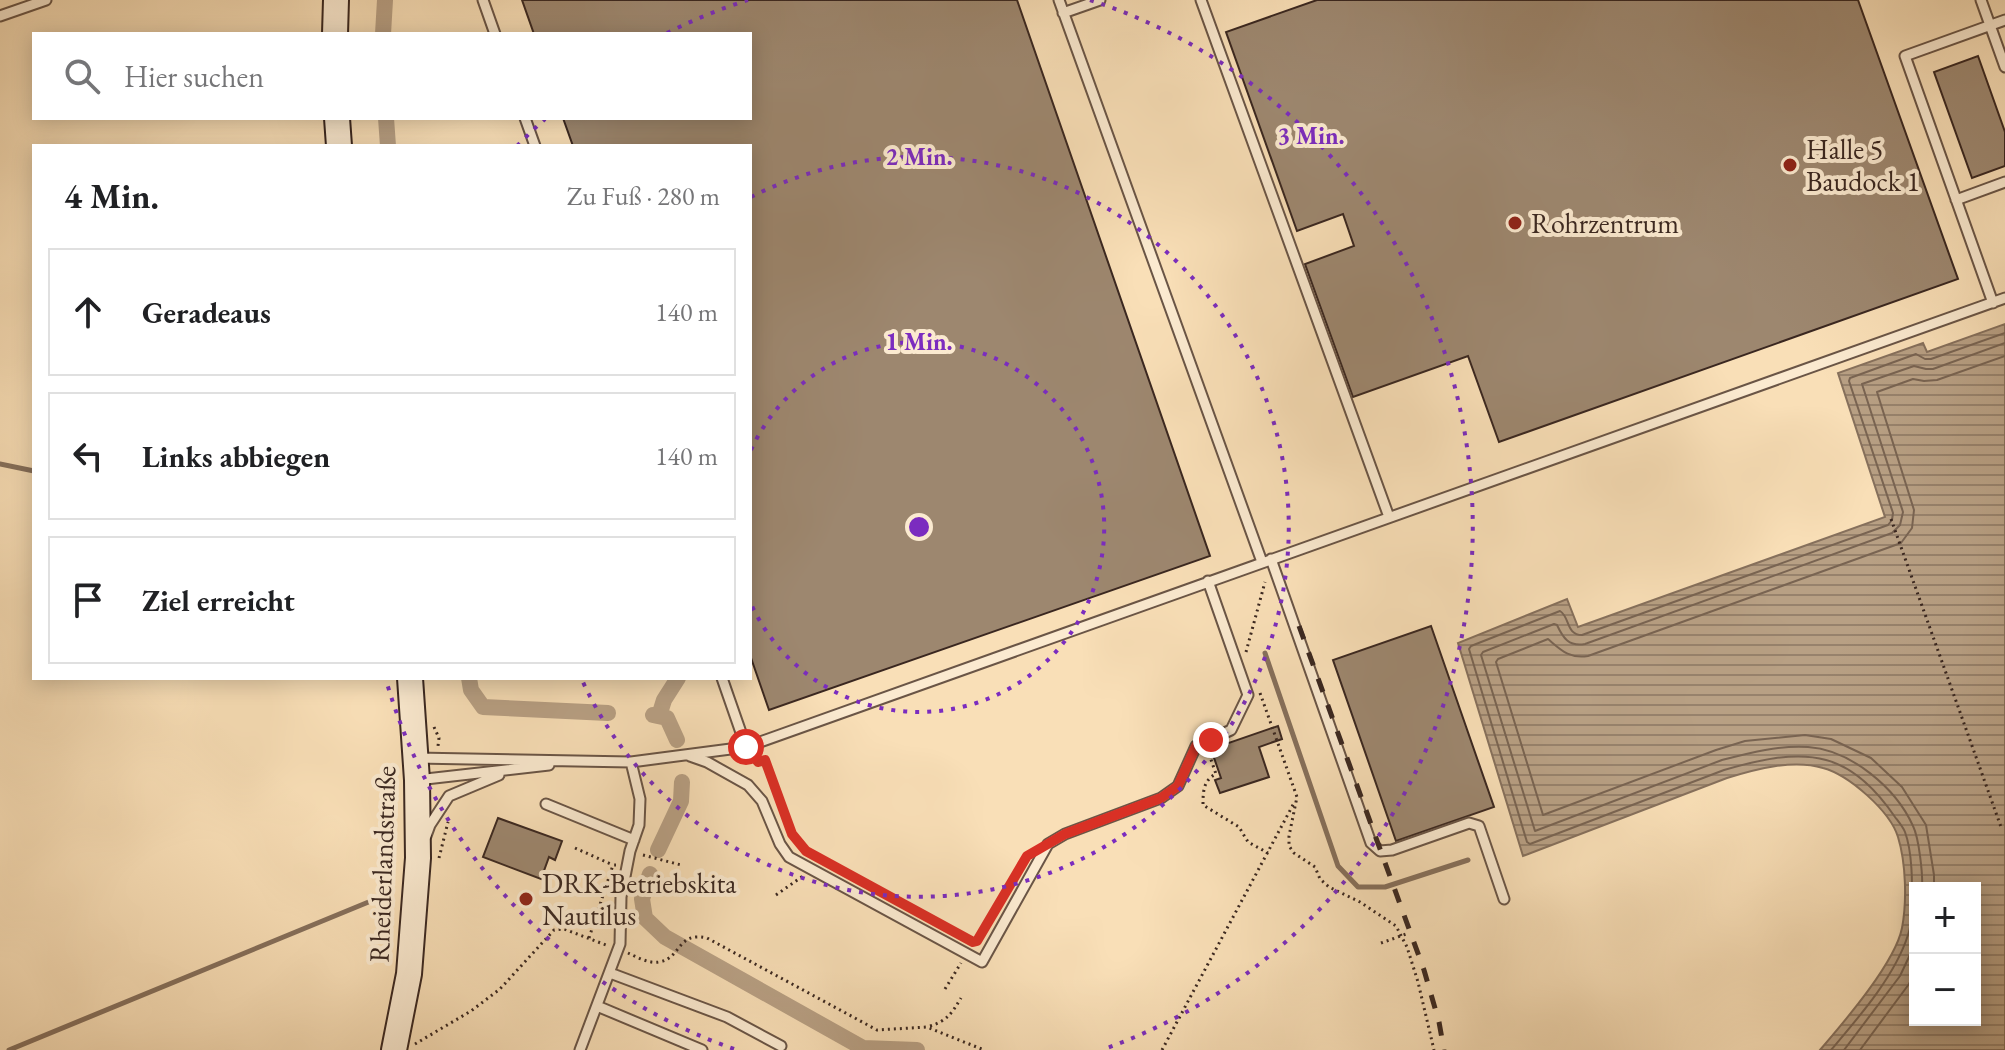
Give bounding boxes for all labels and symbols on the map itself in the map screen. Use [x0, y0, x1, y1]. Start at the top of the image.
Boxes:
text: 3 Min. [1278, 120, 1344, 151]
place label: Halle 5 Baudock 1 [1806, 131, 1920, 199]
text: 2 Min. [886, 141, 952, 172]
marker: Halle 5 Baudock 1 [1781, 156, 1799, 174]
place label: Rohrzentrum [1531, 205, 1679, 241]
marker: Rohrzentrum [1506, 214, 1524, 232]
text: 1 Min. [886, 326, 952, 357]
centre of rings [905, 513, 933, 541]
route end [1193, 722, 1229, 758]
route start [728, 729, 764, 765]
street label: Rheiderlandstraße [361, 765, 403, 963]
place label: DRK-Betriebskita Nautilus [542, 865, 737, 933]
marker: DRK-Betriebskita Nautilus [517, 890, 535, 908]

